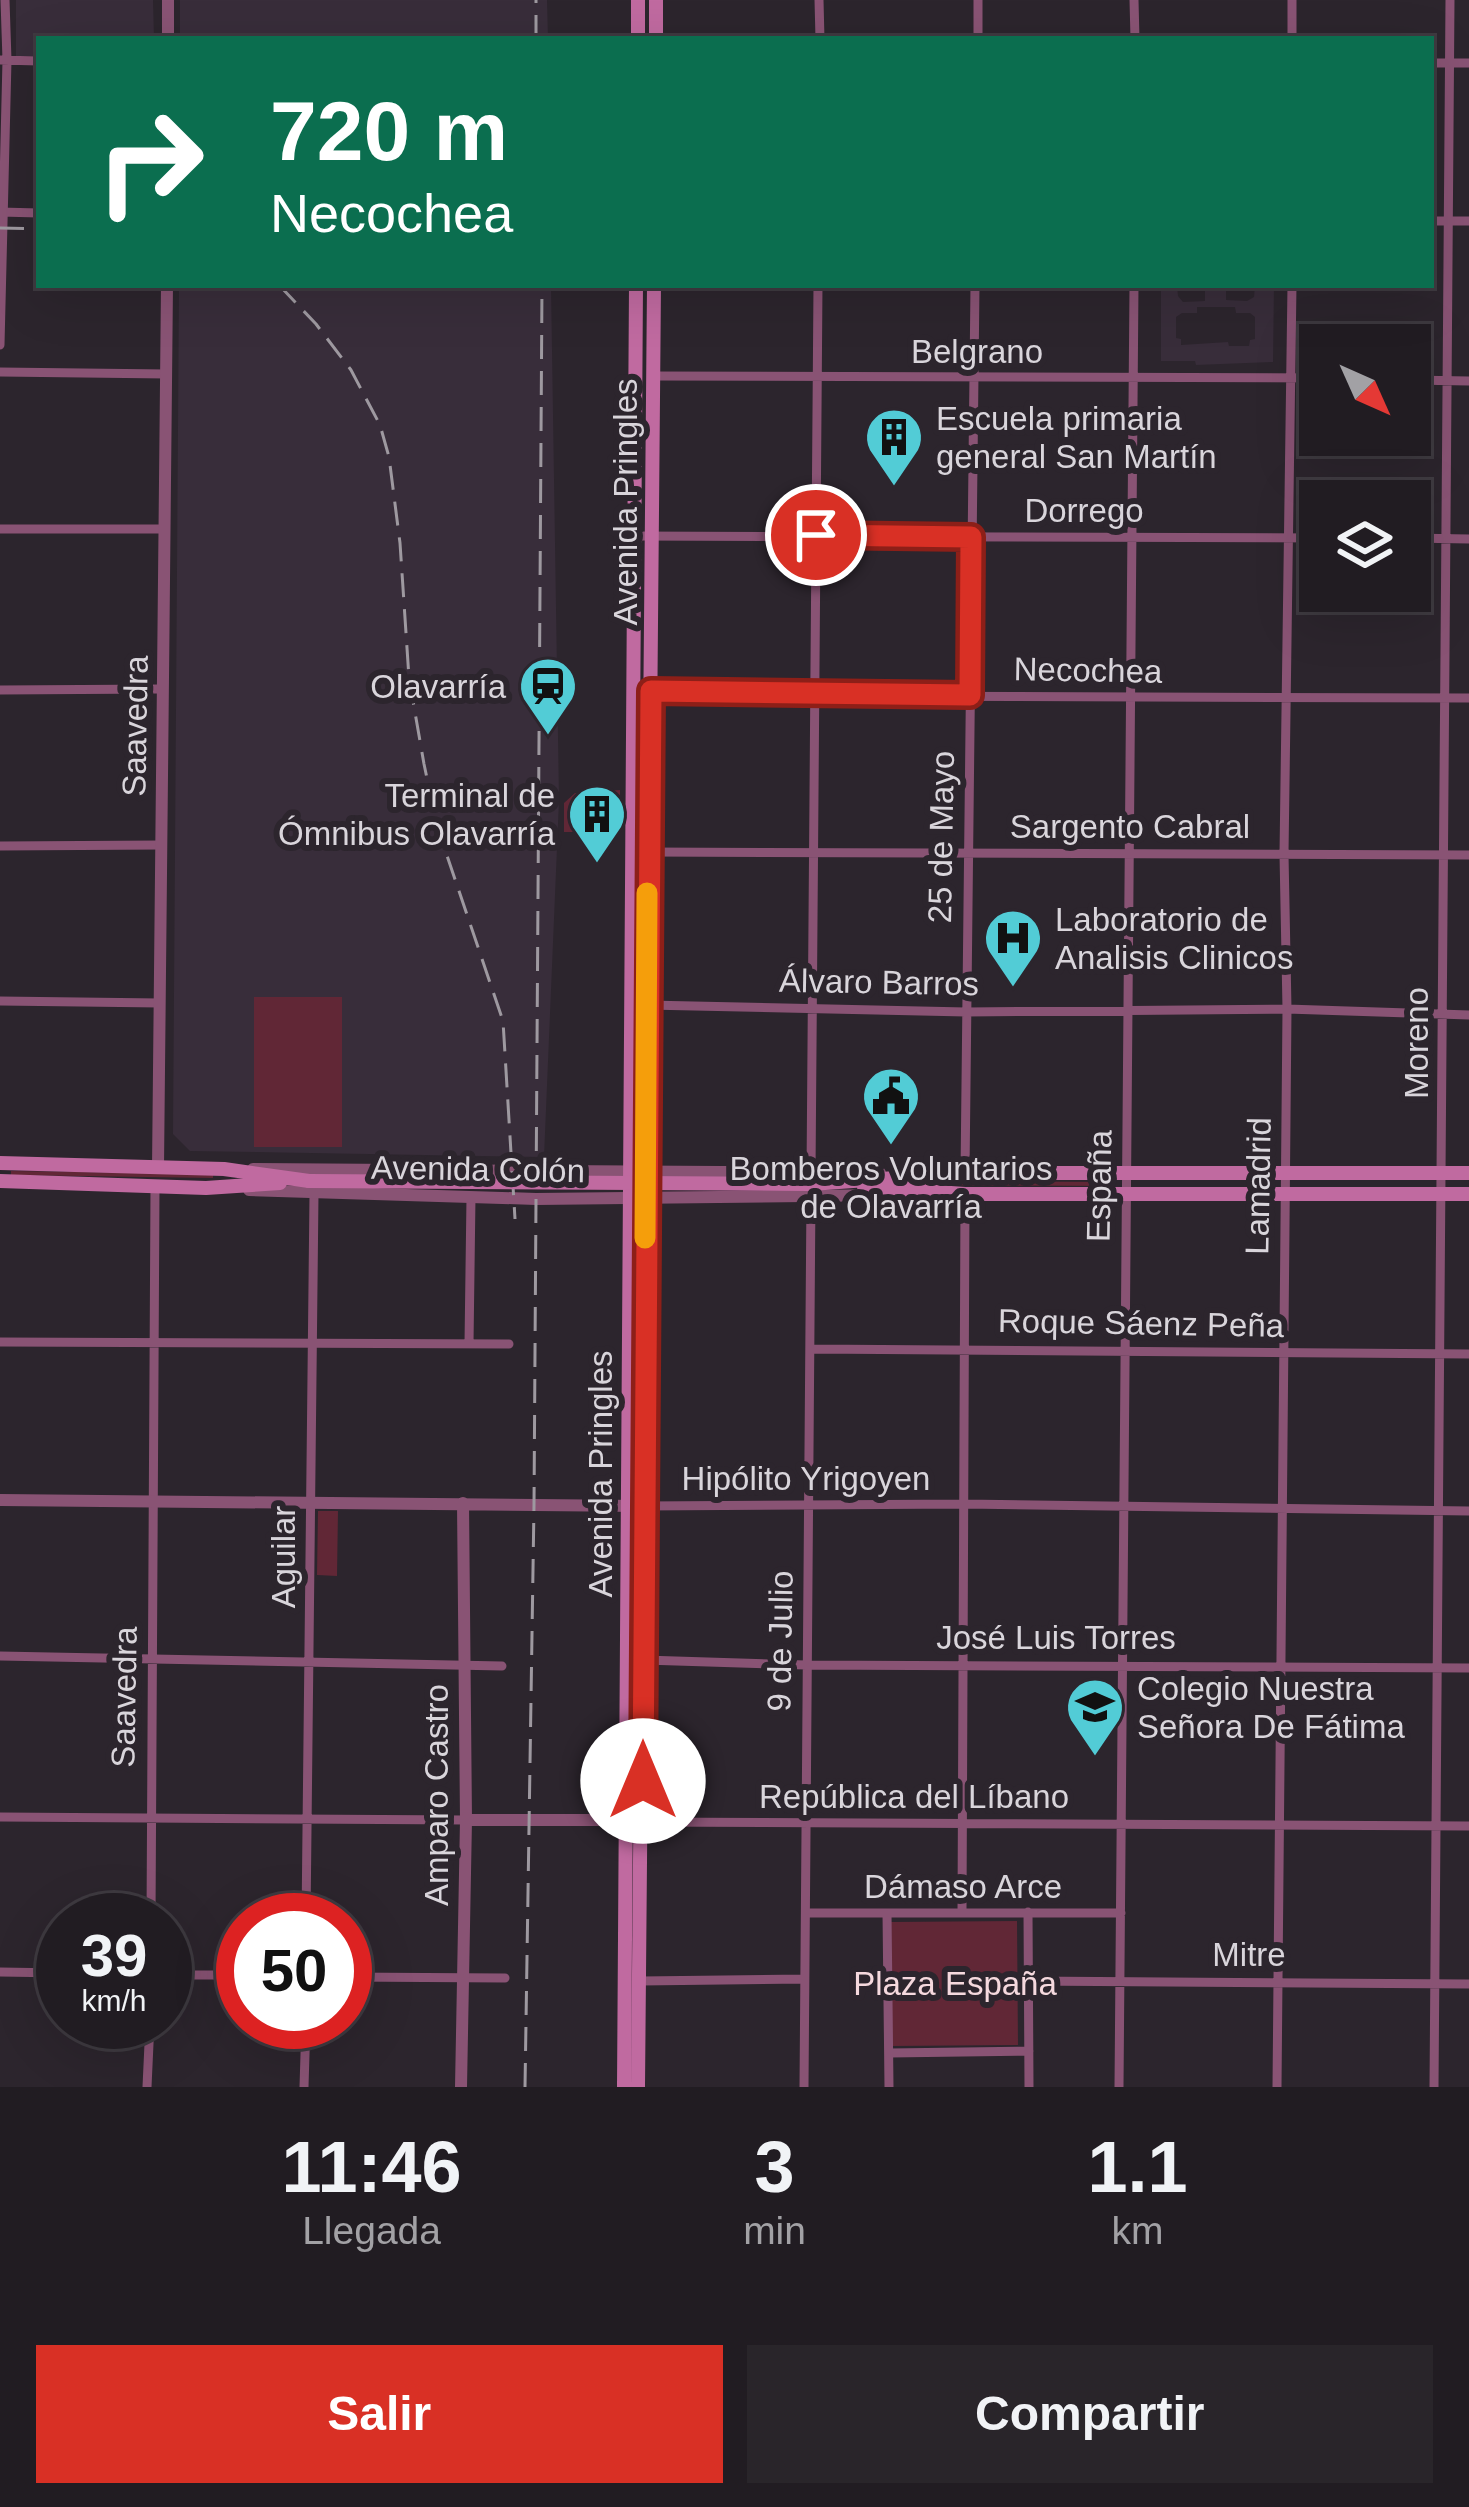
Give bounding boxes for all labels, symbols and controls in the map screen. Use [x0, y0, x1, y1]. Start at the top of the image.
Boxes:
icon: right [72, 84, 228, 240]
text: 720 m [270, 84, 508, 178]
text: Necochea [270, 183, 513, 243]
north arrow [1299, 324, 1431, 456]
map controls [1299, 324, 1431, 612]
street label: Belgrano [911, 333, 1043, 370]
street label: Avenida Pringles [607, 378, 644, 626]
place label: Escuela primaria general San Martín [936, 400, 1217, 475]
building icon: Escuela primaria general San Martín [863, 406, 925, 488]
button: layers [1299, 480, 1431, 612]
pin [765, 484, 867, 586]
street label: Dorrego [1024, 492, 1144, 529]
icon: arrive [783, 502, 849, 568]
street label: Necochea [1013, 650, 1163, 690]
street label: Saavedra [115, 654, 155, 797]
station icon: Olavarría [517, 655, 579, 737]
place label: Olavarría [370, 668, 507, 705]
street label: 25 de Mayo [921, 750, 961, 924]
place label: Terminal de Ómnibus Olavarría [278, 777, 556, 852]
building icon: Terminal de Ómnibus Olavarría [566, 783, 628, 865]
street label: Sargento Cabral [1010, 808, 1250, 845]
place label: Laboratorio de Analisis Clinicos [1055, 901, 1293, 976]
hospital icon: Laboratorio de Analisis Clinicos [982, 907, 1044, 989]
street label: Álvaro Barros [779, 962, 979, 1002]
street label: Moreno [1398, 987, 1435, 1099]
public building icon: Bomberos Voluntarios de Olavarría [860, 1065, 922, 1147]
street label: Lamadrid [1238, 1117, 1278, 1255]
street label: España [1080, 1129, 1118, 1242]
street label: Avenida Colón [371, 1149, 585, 1189]
place label: Bomberos Voluntarios de Olavarría [730, 1150, 1052, 1225]
street label: Roque Sáenz Peña [998, 1302, 1285, 1344]
street label: Avenida Pringles [582, 1350, 619, 1598]
street label: Hipólito Yrigoyen [682, 1460, 930, 1497]
street label: Aguilar [265, 1506, 302, 1608]
street label: 9 de Julio [760, 1570, 800, 1712]
street label: José Luis Torres [936, 1619, 1176, 1656]
street label: Saavedra [104, 1625, 144, 1768]
place label: Colegio Nuestra Señora De Fátima [1137, 1670, 1405, 1745]
school or university icon: Colegio Nuestra Señora De Fátima [1064, 1676, 1126, 1758]
street label: Amparo Castro [418, 1684, 455, 1906]
position arrow [580, 1718, 706, 1844]
street label: República del Líbano [759, 1778, 1069, 1815]
street label: Dámaso Arce [864, 1868, 1062, 1905]
speed limit sign: 50 [216, 1893, 372, 2049]
text: 39 [81, 1922, 147, 1989]
street label: Mitre [1212, 1936, 1286, 1973]
park label: Plaza España [853, 1965, 1057, 2002]
text: km/h [81, 1984, 147, 2017]
text: 11:46 [281, 2127, 462, 2207]
text: 3 [755, 2127, 795, 2207]
text: 1.1 [1087, 2127, 1188, 2207]
text: Llegada [302, 2209, 441, 2252]
text: min [743, 2209, 806, 2252]
text: km [1111, 2209, 1163, 2252]
button: Salir [36, 2345, 723, 2483]
button: Compartir [747, 2345, 1433, 2483]

